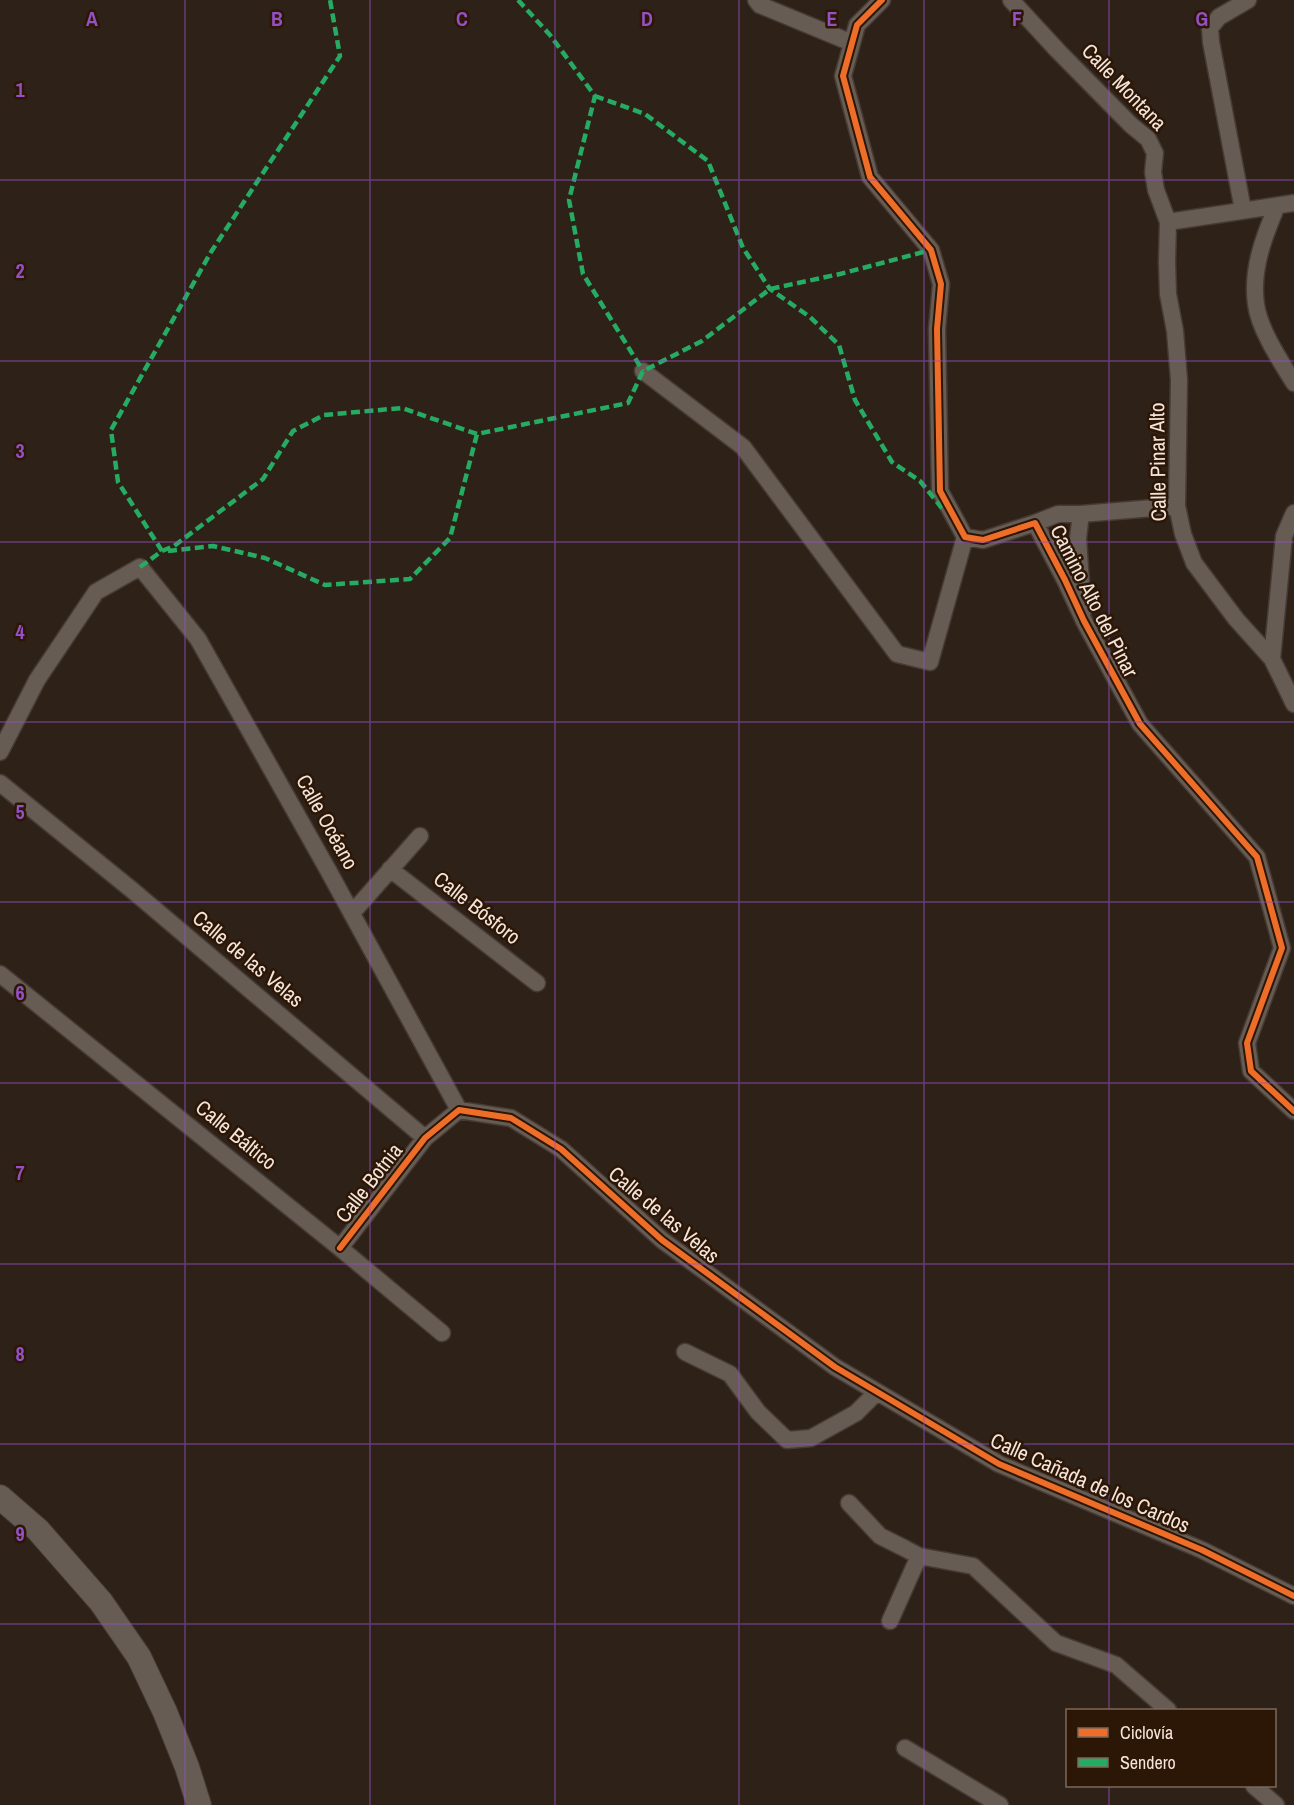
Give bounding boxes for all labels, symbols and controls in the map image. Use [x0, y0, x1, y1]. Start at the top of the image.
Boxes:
text: A [86, 5, 98, 32]
text: B [271, 5, 283, 32]
text: C [456, 5, 468, 32]
text: D [641, 5, 653, 32]
text: E [827, 5, 838, 32]
text: F [1012, 5, 1022, 32]
text: G [1196, 5, 1208, 32]
street label: Calle Montana [1075, 37, 1174, 137]
text: 1 [15, 76, 25, 103]
text: 2 [15, 257, 25, 284]
street label: Calle Pinar Alto [1142, 402, 1173, 522]
text: 3 [15, 437, 25, 464]
street label: Camino Alto del Pinar [1043, 520, 1146, 682]
text: 4 [15, 618, 25, 645]
street label: Calle Océano [289, 769, 365, 874]
text: 5 [15, 798, 25, 825]
street label: Calle Bósforo [428, 864, 527, 951]
street label: Calle de las Velas [187, 904, 310, 1014]
text: 6 [15, 979, 25, 1006]
street label: Calle Báltico [190, 1093, 283, 1176]
street label: Calle Botnia [328, 1136, 409, 1229]
text: 7 [15, 1159, 25, 1186]
street label: Calle de las Velas [603, 1160, 726, 1270]
text: 8 [15, 1340, 25, 1367]
street label: Calle Cañada de los Cardos [986, 1425, 1194, 1540]
text: 9 [15, 1520, 25, 1547]
legend [1066, 1709, 1276, 1787]
text: Ciclovía [1120, 1720, 1173, 1745]
text: Sendero [1120, 1750, 1176, 1775]

